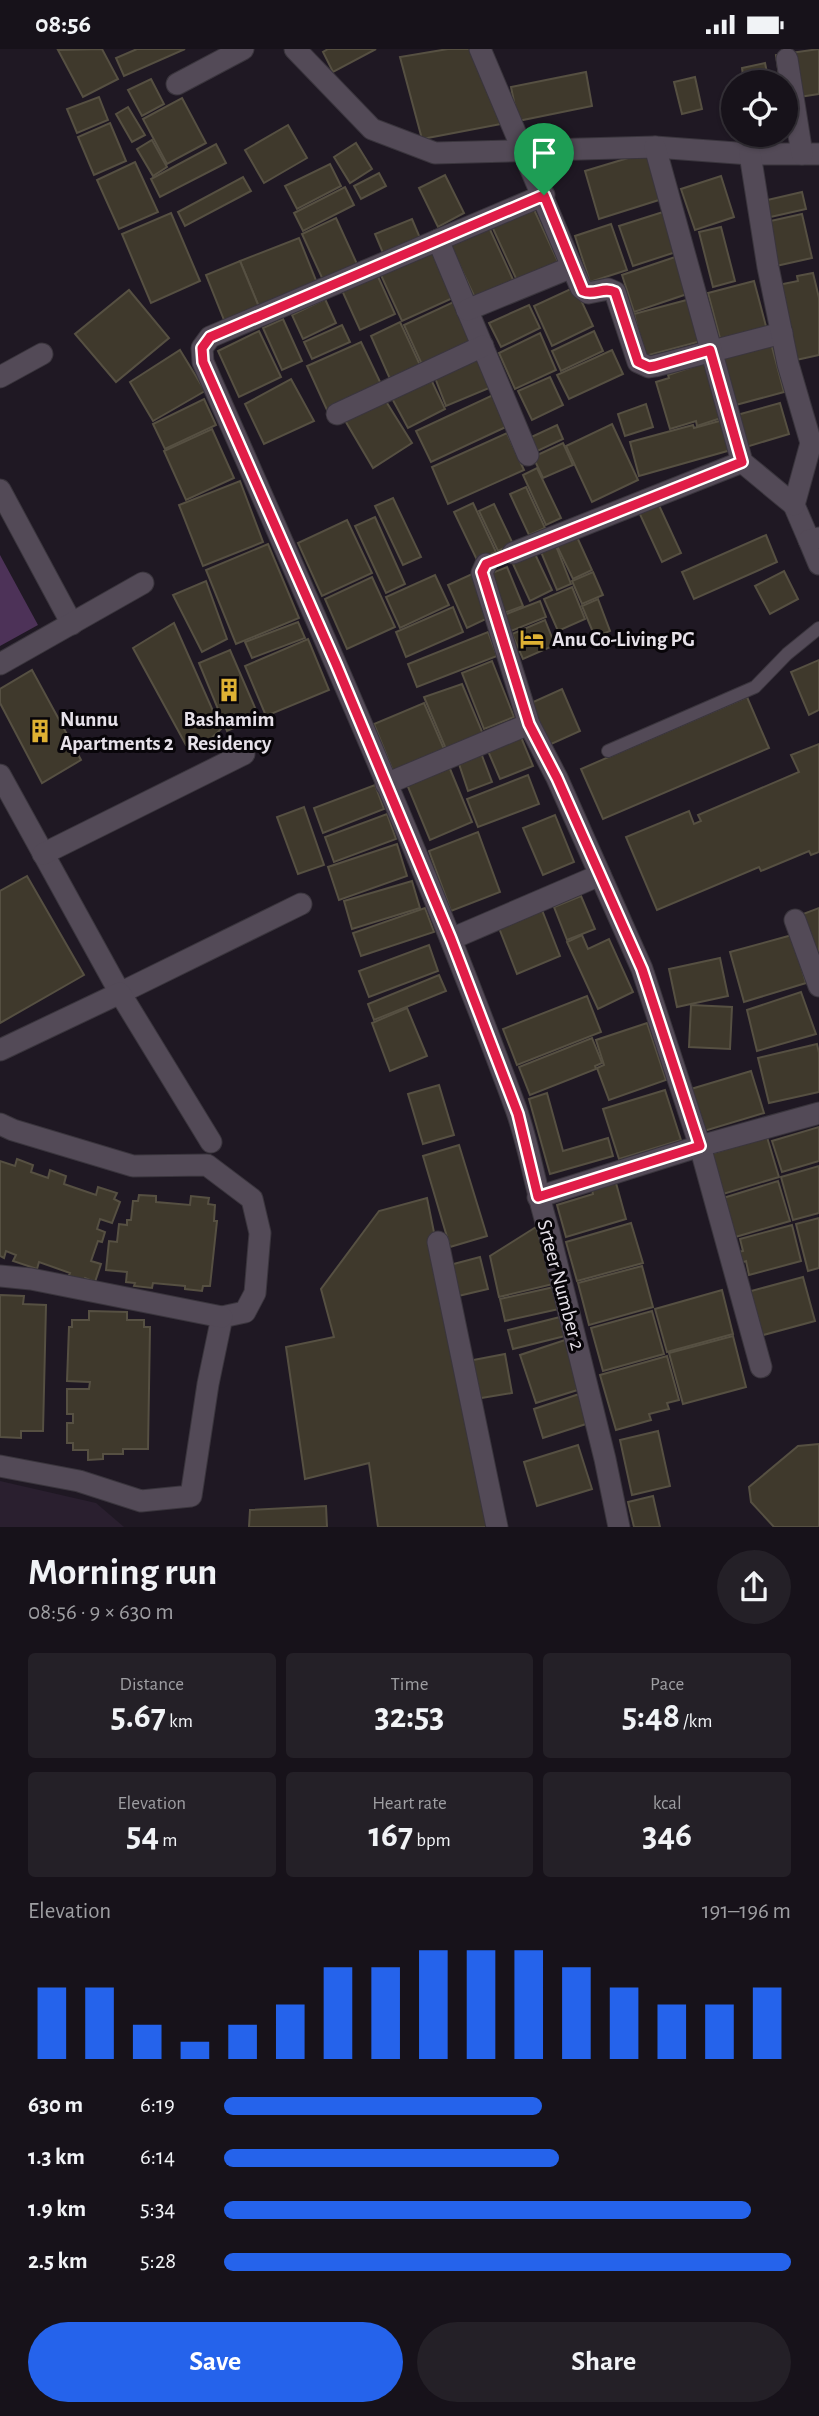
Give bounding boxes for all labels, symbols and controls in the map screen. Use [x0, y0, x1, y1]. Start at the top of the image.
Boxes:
text: 08:56 [35, 11, 91, 37]
map controls [721, 70, 798, 147]
button: locate [721, 70, 798, 147]
pin [514, 123, 574, 195]
icon: arrive [525, 134, 563, 172]
hotel icon: Anu Co-Living PG [518, 625, 546, 653]
place label: Anu Co-Living PG [552, 629, 695, 650]
building icon: Bashamim Residency [215, 676, 243, 704]
place label: Nunnu Apartments 2 [60, 709, 174, 754]
place label: Bashamim Residency [184, 709, 274, 754]
building icon: Nunnu Apartments 2 [26, 717, 54, 745]
street label: Srteer Number 2 [533, 1217, 589, 1353]
button: share [717, 1550, 791, 1624]
text: Morning run [28, 1554, 217, 1592]
text: 08:56 · 9 × 630 m [28, 1601, 174, 1624]
text: Distance [120, 1675, 184, 1694]
text: Time [391, 1675, 428, 1694]
text: Pace [650, 1675, 684, 1694]
text: 5.67 [111, 1699, 166, 1734]
text: 32:53 [375, 1699, 444, 1734]
text: 5:48 [622, 1699, 680, 1734]
text: km [166, 1712, 193, 1731]
text: /km [680, 1712, 712, 1731]
text: Elevation [117, 1794, 186, 1813]
text: Heart rate [372, 1794, 447, 1813]
text: kcal [653, 1794, 682, 1813]
text: 54 [126, 1818, 159, 1853]
text: 167 [368, 1818, 413, 1853]
text: 346 [642, 1818, 692, 1853]
text: m [159, 1831, 177, 1850]
text: bpm [413, 1831, 451, 1850]
text: Elevation [28, 1900, 111, 1923]
text: 191–196 m [702, 1900, 791, 1923]
text: 630 m [28, 2094, 83, 2117]
text: 6:19 [140, 2094, 175, 2117]
text: 1.3 km [28, 2146, 85, 2169]
text: 6:14 [140, 2146, 175, 2169]
text: 1.9 km [28, 2198, 86, 2221]
text: 5:34 [140, 2198, 175, 2221]
text: 2.5 km [28, 2250, 87, 2273]
text: 5:28 [140, 2250, 176, 2273]
button: Save [28, 2322, 403, 2402]
button: Share [417, 2322, 791, 2402]

